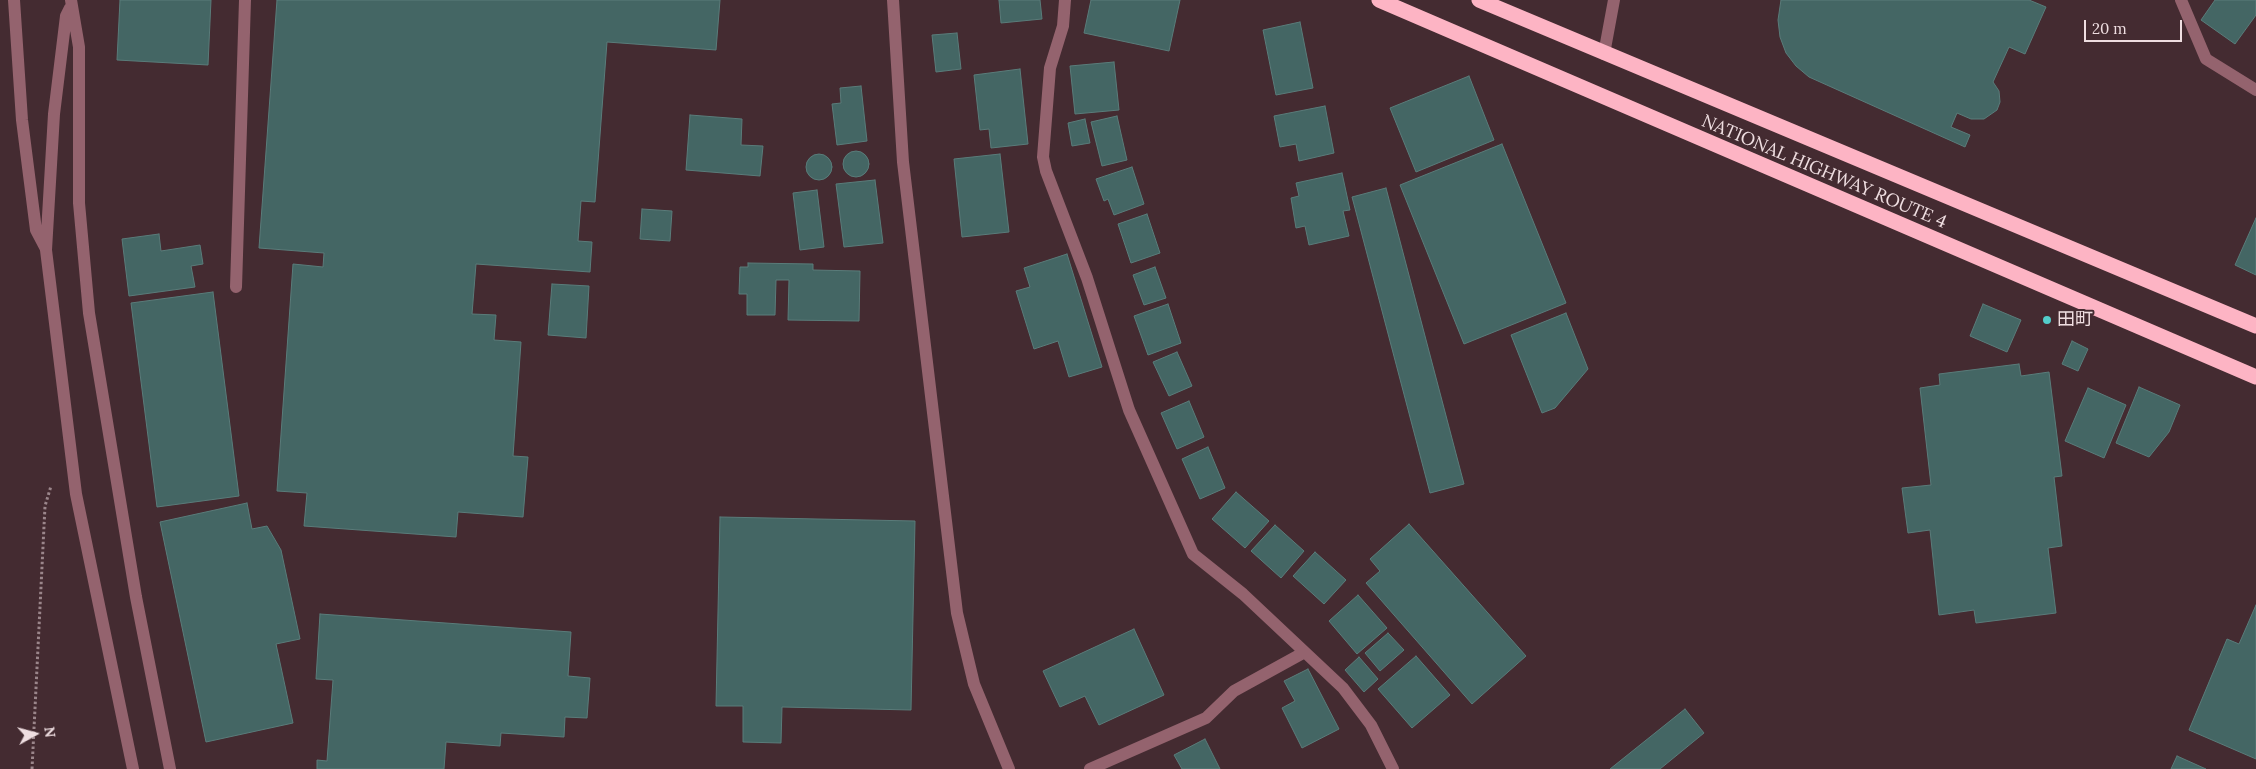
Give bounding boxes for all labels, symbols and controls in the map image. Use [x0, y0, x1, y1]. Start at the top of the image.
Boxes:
scale bar [2086, 10, 2184, 42]
text: 20 m [2092, 19, 2127, 38]
street label: NATIONAL HIGHWAY ROUTE 4 [1698, 110, 1950, 234]
place label: 田町 [2057, 309, 2093, 331]
marker: 田町 [2041, 314, 2053, 326]
north arrow [10, 709, 60, 759]
text: N [40, 726, 59, 739]

